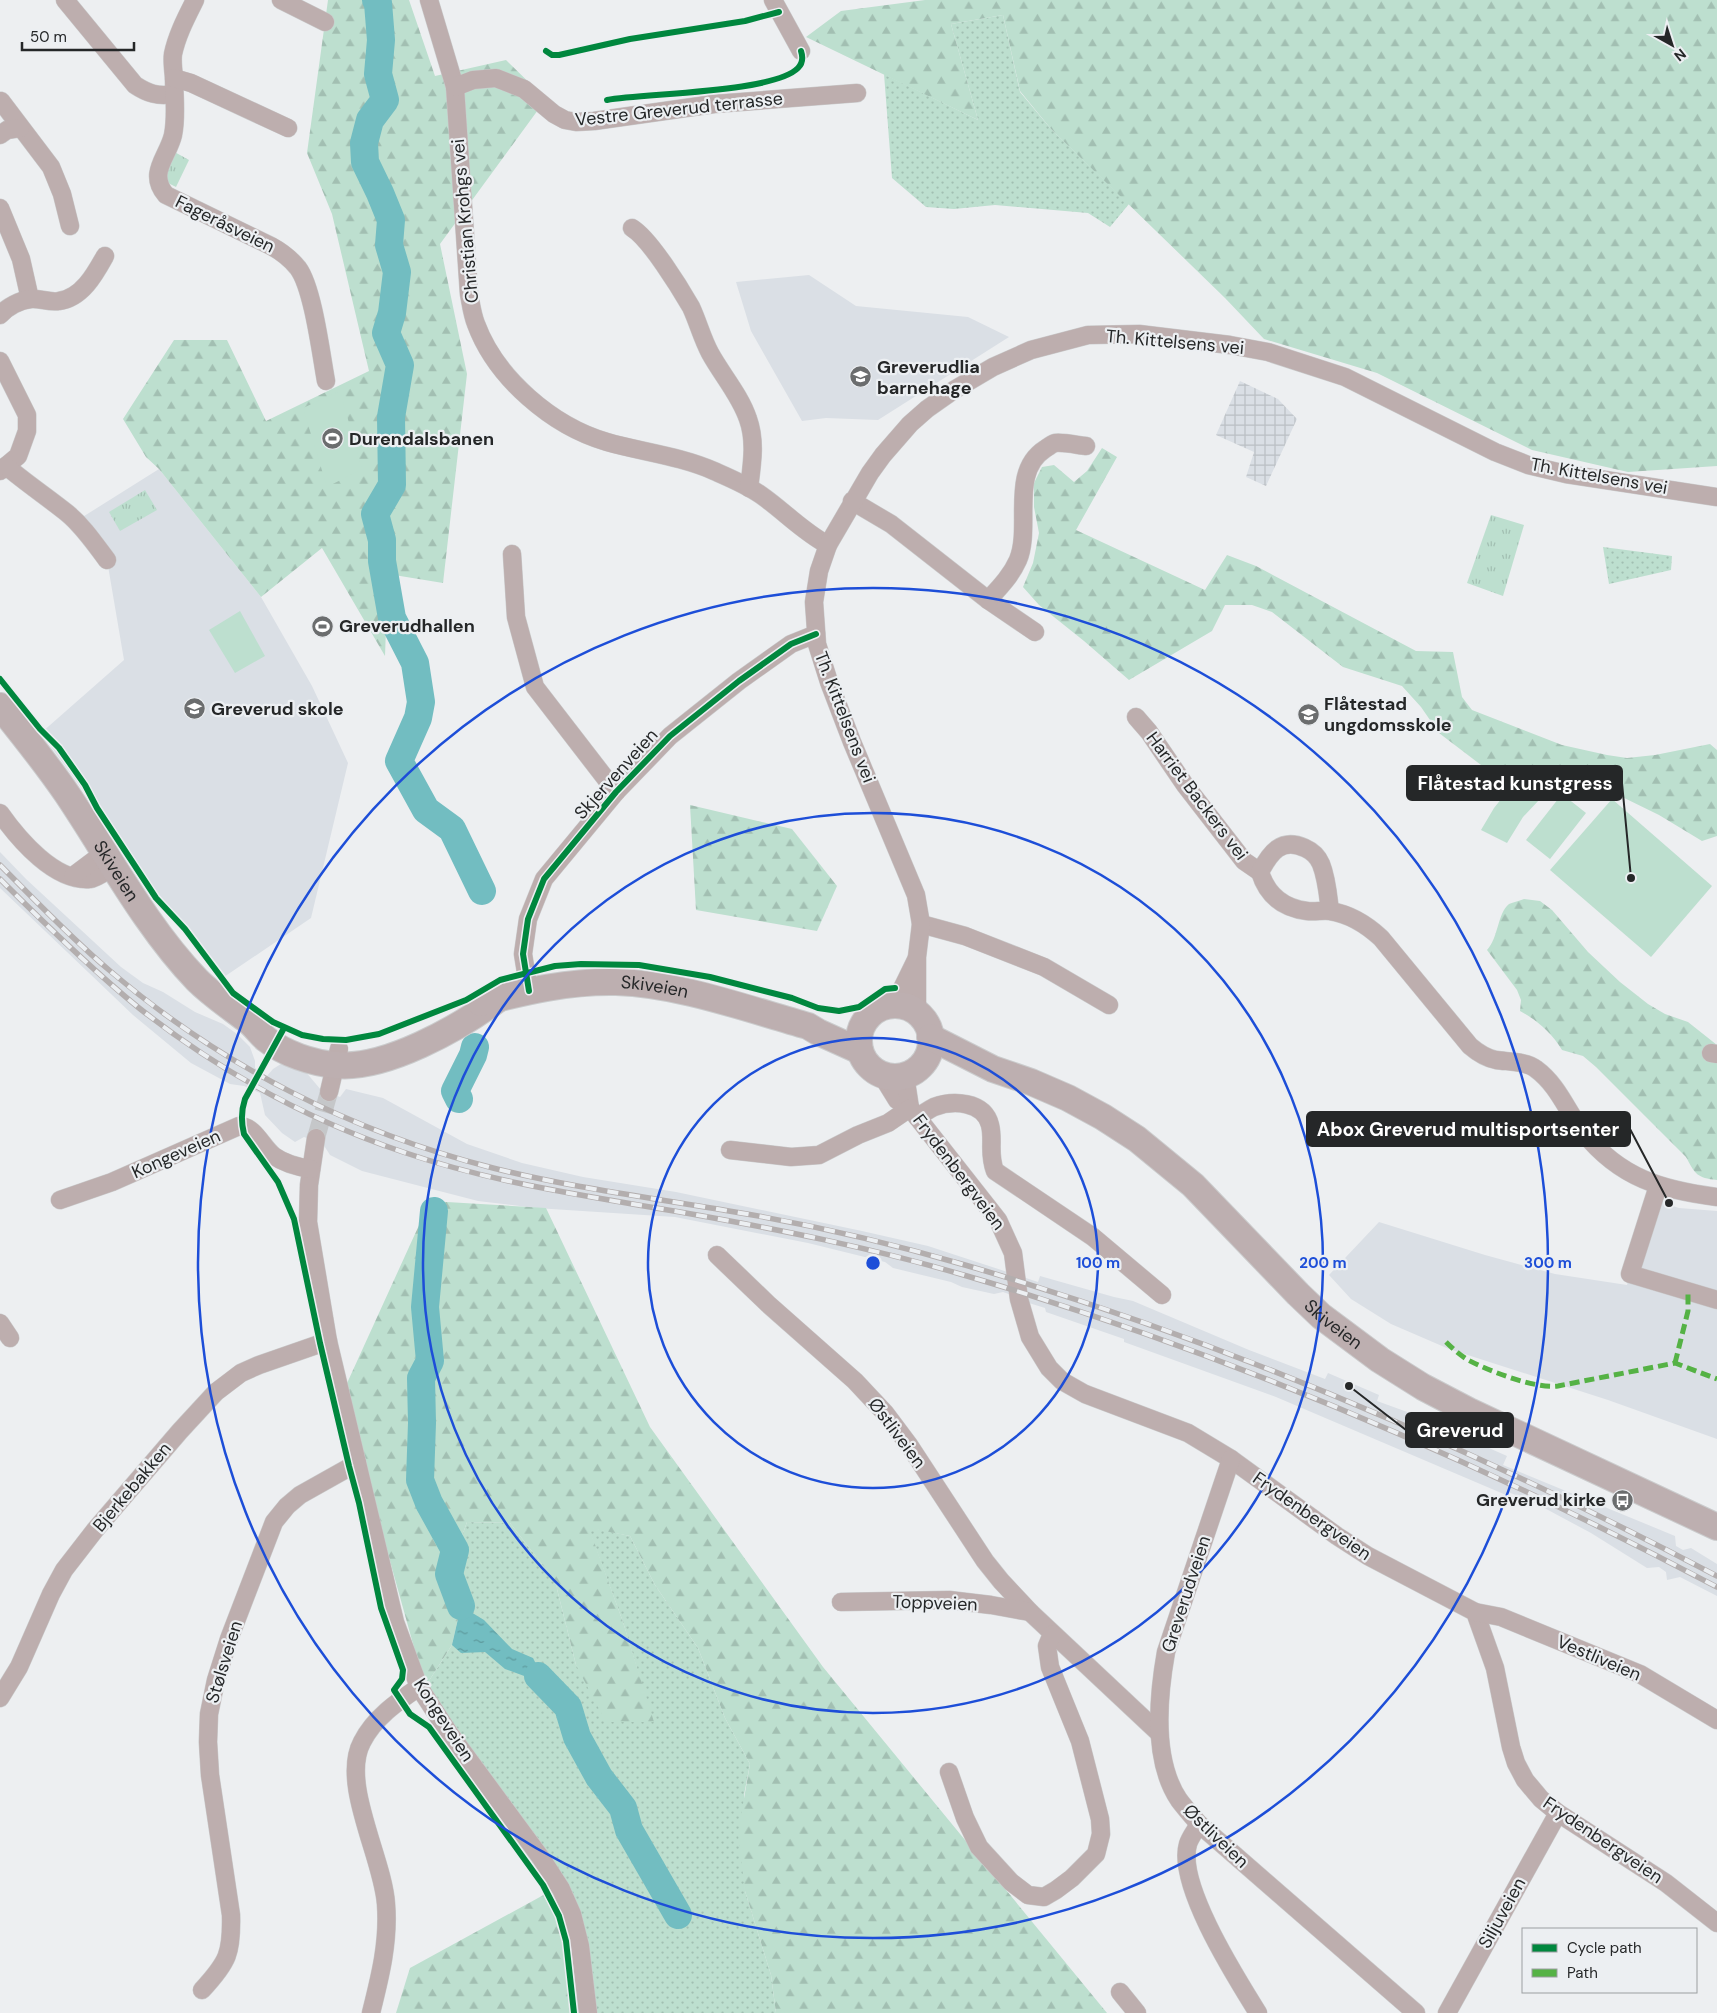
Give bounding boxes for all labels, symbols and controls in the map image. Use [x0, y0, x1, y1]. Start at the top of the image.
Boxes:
scale bar [22, 20, 135, 52]
north arrow [1647, 20, 1697, 70]
text: 50 m [30, 27, 67, 47]
text: N [1671, 45, 1690, 65]
street label: Vestre Greverud terrasse [574, 86, 784, 132]
street label: Christian Krohgs vei [446, 138, 484, 304]
street label: Fageråsveien [171, 190, 279, 258]
street label: Th. Kittelsens vei [1105, 324, 1245, 360]
place label: Greverudlia barnehage [877, 355, 980, 400]
school or university icon: Greverudlia barnehage [849, 365, 873, 389]
sports icon: Durendalsbanen [321, 427, 345, 451]
place label: Durendalsbanen [349, 427, 494, 451]
street label: Th. Kittelsens vei [1529, 452, 1669, 500]
sports icon: Greverudhallen [311, 614, 335, 638]
place label: Greverudhallen [339, 614, 475, 638]
street label: Th. Kittelsens vei [809, 648, 881, 786]
place label: Flåtestad ungdomsskole [1324, 692, 1452, 737]
school or university icon: Greverud skole [183, 697, 207, 721]
place label: Greverud skole [211, 697, 344, 721]
school or university icon: Flåtestad ungdomsskole [1296, 702, 1320, 726]
street label: Skjervenveien [569, 723, 663, 825]
street label: Harriet Backers vei [1141, 727, 1253, 865]
callout: Flåtestad kunstgress [1407, 766, 1622, 800]
text: Flåtestad kunstgress [1417, 771, 1613, 796]
street label: Skiveien [88, 836, 145, 906]
street label: Skiveien [620, 970, 691, 1004]
street label: Frydenbergveien [907, 1109, 1011, 1235]
callout: Abox Greverud multisportsenter [1307, 1112, 1630, 1146]
text: Abox Greverud multisportsenter [1317, 1117, 1620, 1142]
street label: Kongeveien [128, 1124, 224, 1184]
text: 100 m [1076, 1253, 1120, 1273]
text: 200 m [1299, 1253, 1347, 1273]
text: 300 m [1524, 1253, 1572, 1273]
centre of rings [864, 1254, 882, 1272]
street label: Skiveien [1299, 1294, 1367, 1355]
street label: Østliveien [863, 1393, 931, 1473]
callout: Greverud [1406, 1413, 1513, 1447]
text: Greverud [1416, 1418, 1504, 1443]
street label: Bjerkebakken [87, 1437, 177, 1537]
street label: Frydenbergveien [1248, 1466, 1376, 1566]
place label: Greverud kirke [1476, 1488, 1606, 1512]
bus stop icon: Greverud kirke [1610, 1488, 1634, 1512]
street label: Greverudveien [1156, 1533, 1216, 1655]
street label: Toppveien [892, 1590, 978, 1616]
street label: Stølsveien [200, 1618, 248, 1706]
street label: Vestliveien [1553, 1630, 1645, 1686]
street label: Kongeveien [408, 1674, 480, 1766]
street label: Frydenbergveien [1538, 1791, 1668, 1889]
street label: Østliveien [1178, 1799, 1254, 1873]
street label: Siljuveien [1473, 1873, 1531, 1953]
legend [1522, 1928, 1697, 1993]
text: Cycle path [1567, 1938, 1642, 1958]
text: Path [1567, 1963, 1598, 1983]

